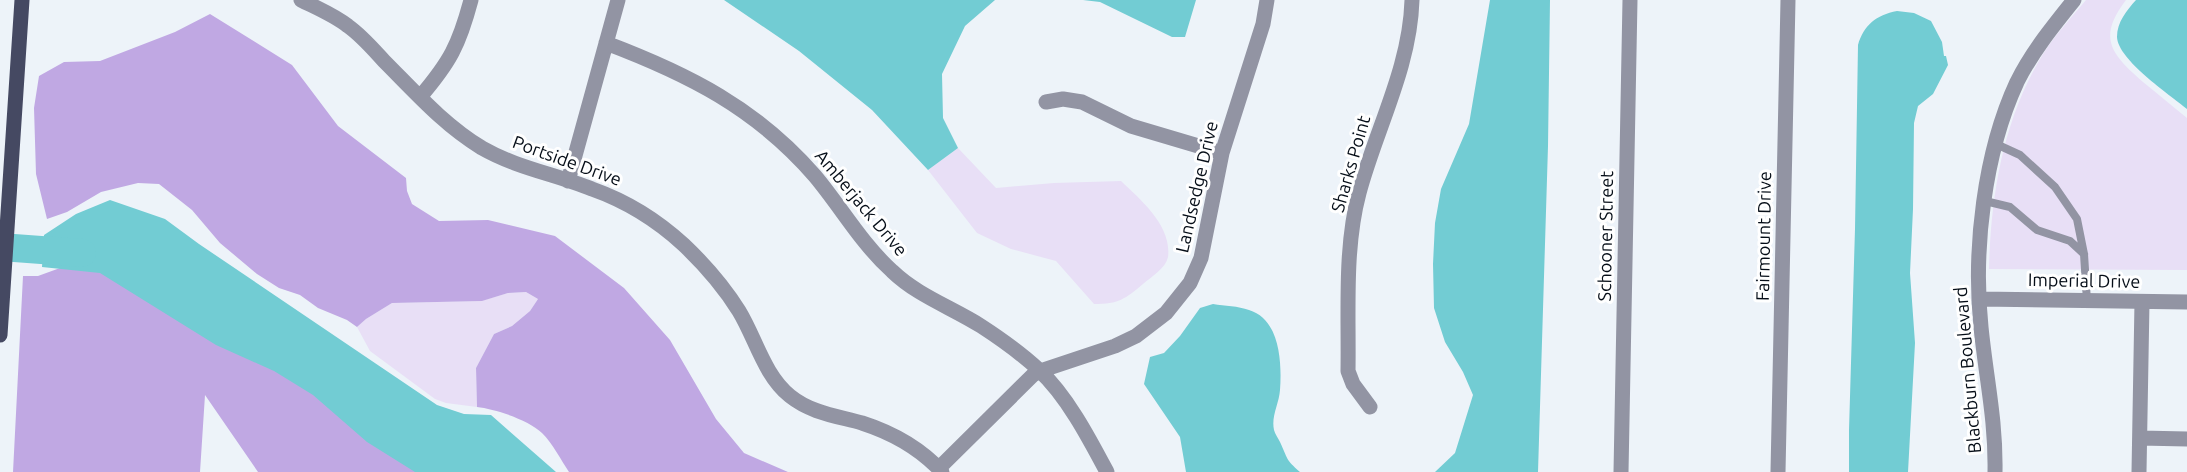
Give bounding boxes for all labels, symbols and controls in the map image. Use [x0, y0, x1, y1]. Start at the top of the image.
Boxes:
street label: Sharks Point [1327, 113, 1373, 214]
street label: Landsedge Drive [1171, 119, 1221, 255]
street label: Portside Drive [510, 131, 624, 189]
street label: Amberjack Drive [812, 145, 912, 259]
street label: Schooner Street [1594, 171, 1616, 301]
street label: Fairmount Drive [1752, 171, 1774, 301]
street label: Imperial Drive [2028, 269, 2140, 291]
street label: Blackburn Boulevard [1950, 286, 1984, 454]

